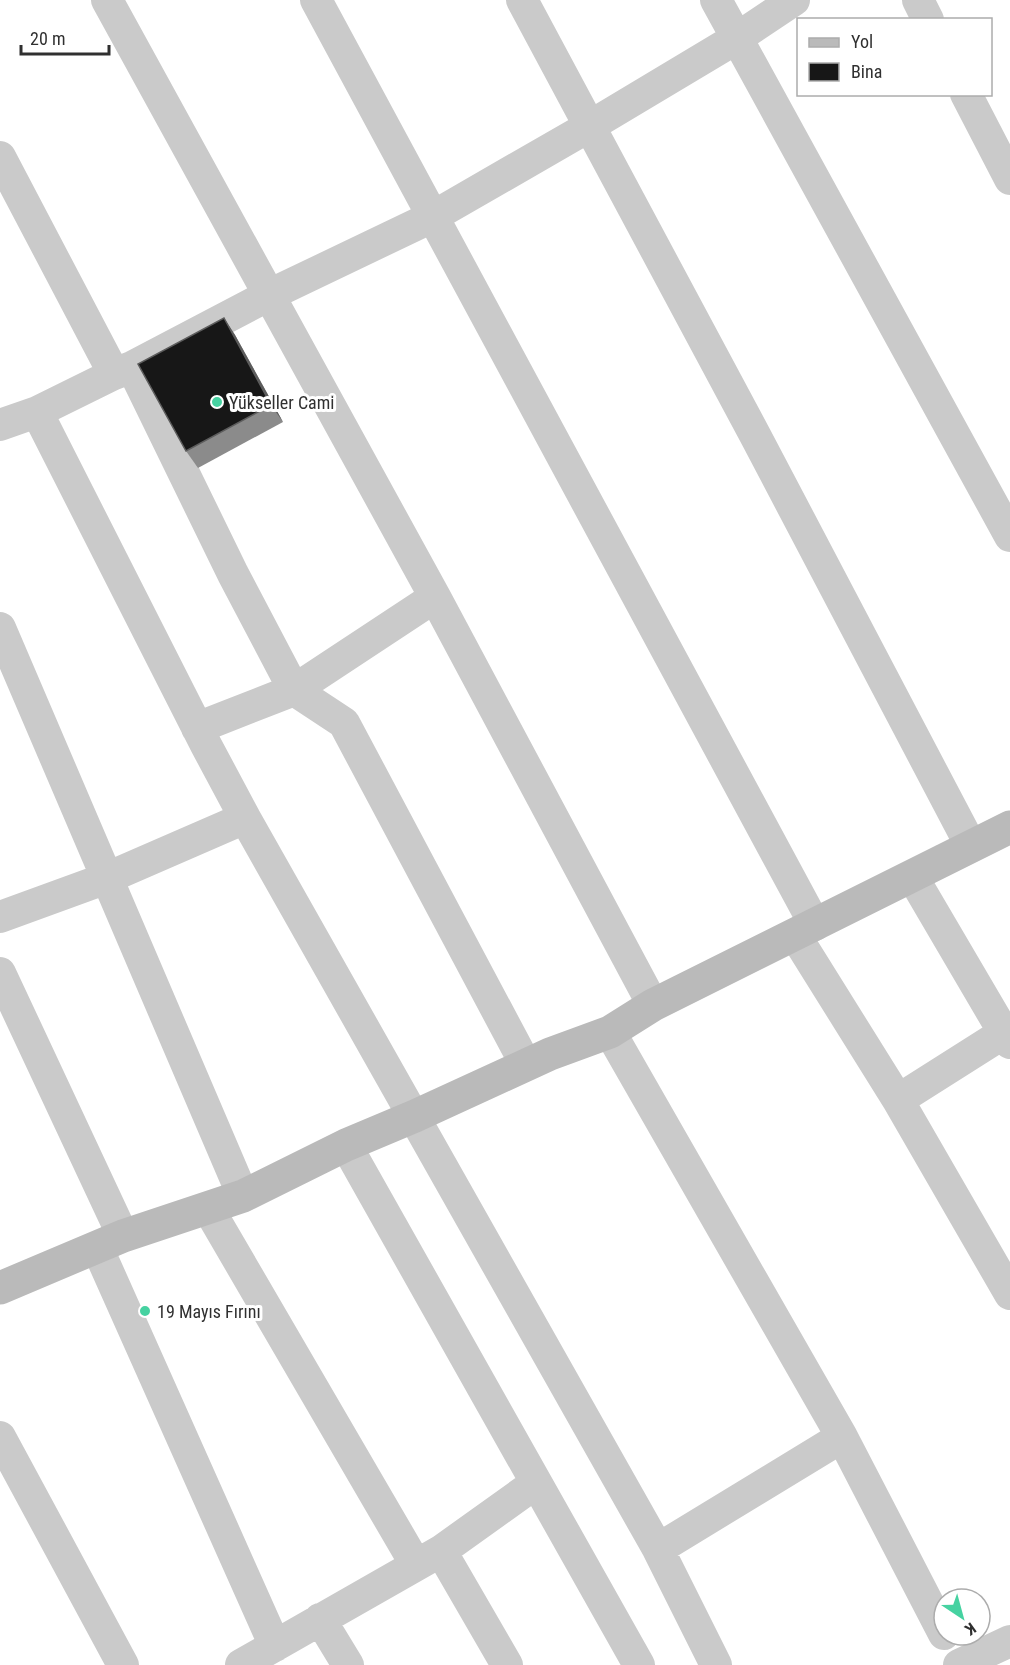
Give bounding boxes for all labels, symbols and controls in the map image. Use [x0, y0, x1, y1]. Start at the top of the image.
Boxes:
scale bar [21, 18, 110, 56]
legend [797, 18, 992, 96]
text: 20 m [30, 28, 65, 49]
text: Yol [851, 31, 873, 52]
text: Bina [851, 61, 882, 82]
place label: Yükseller Cami [229, 392, 334, 413]
marker: Yükseller Cami [210, 395, 224, 409]
place label: 19 Mayıs Fırını [157, 1301, 261, 1322]
marker: 19 Mayıs Fırını [138, 1304, 152, 1318]
north arrow [932, 1587, 992, 1647]
text: K [961, 1618, 980, 1639]

